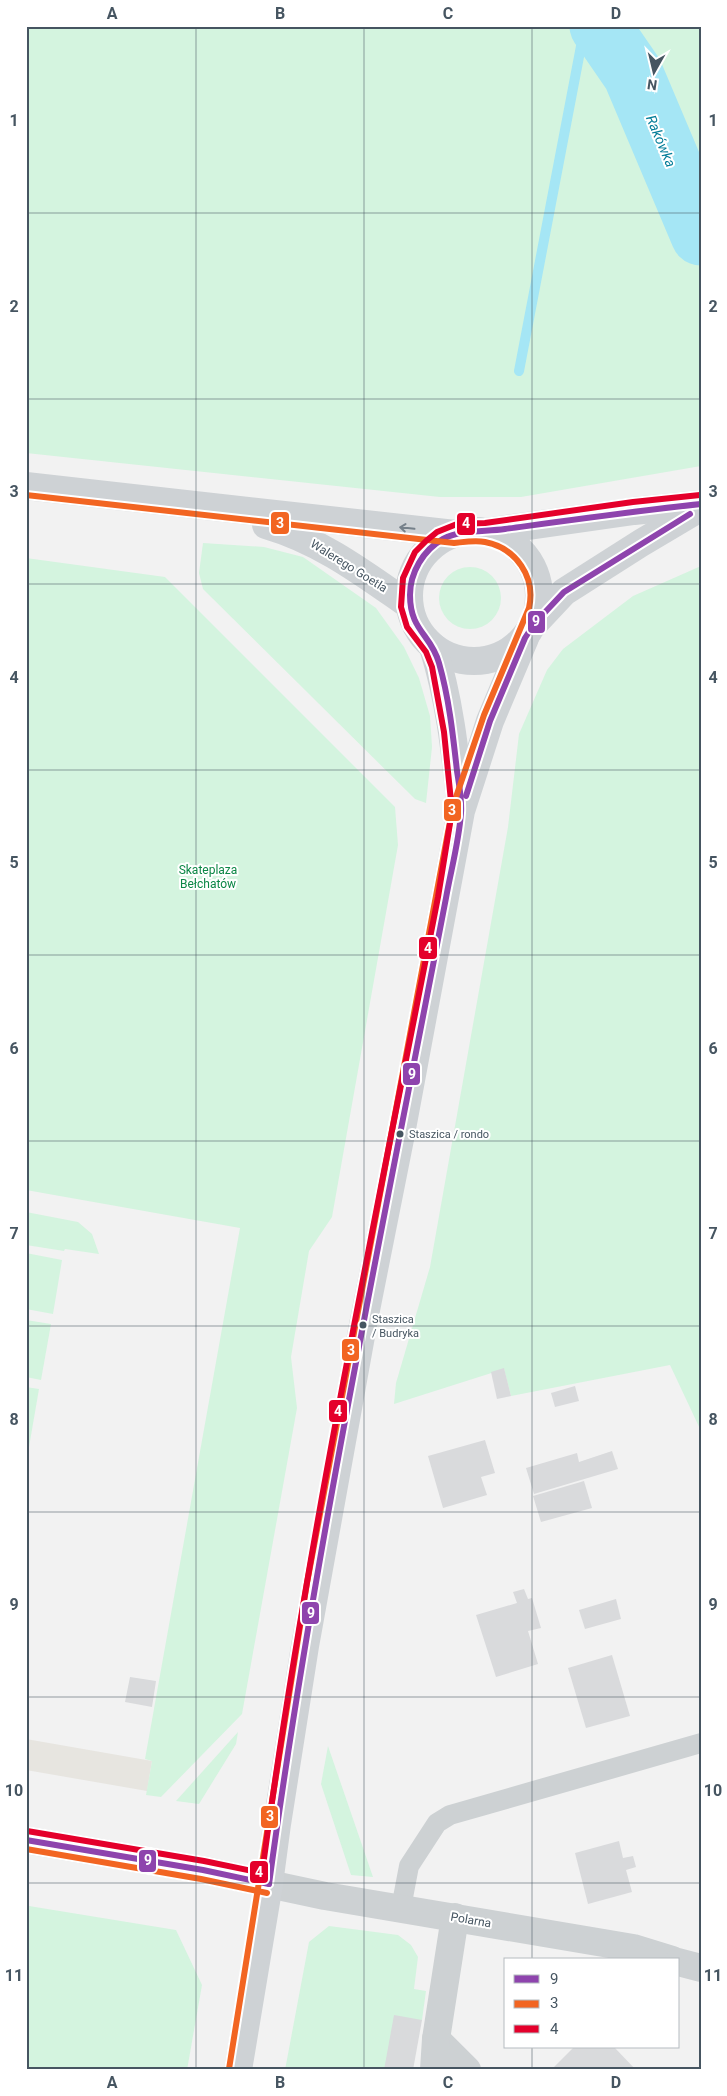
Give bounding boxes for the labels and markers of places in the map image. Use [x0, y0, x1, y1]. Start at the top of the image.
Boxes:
place label: Staszica / rondo [409, 1128, 489, 1141]
marker: Staszica / rondo [395, 1129, 405, 1139]
place label: Staszica / Budryka [372, 1313, 419, 1340]
marker: Staszica / Budryka [358, 1320, 368, 1330]

